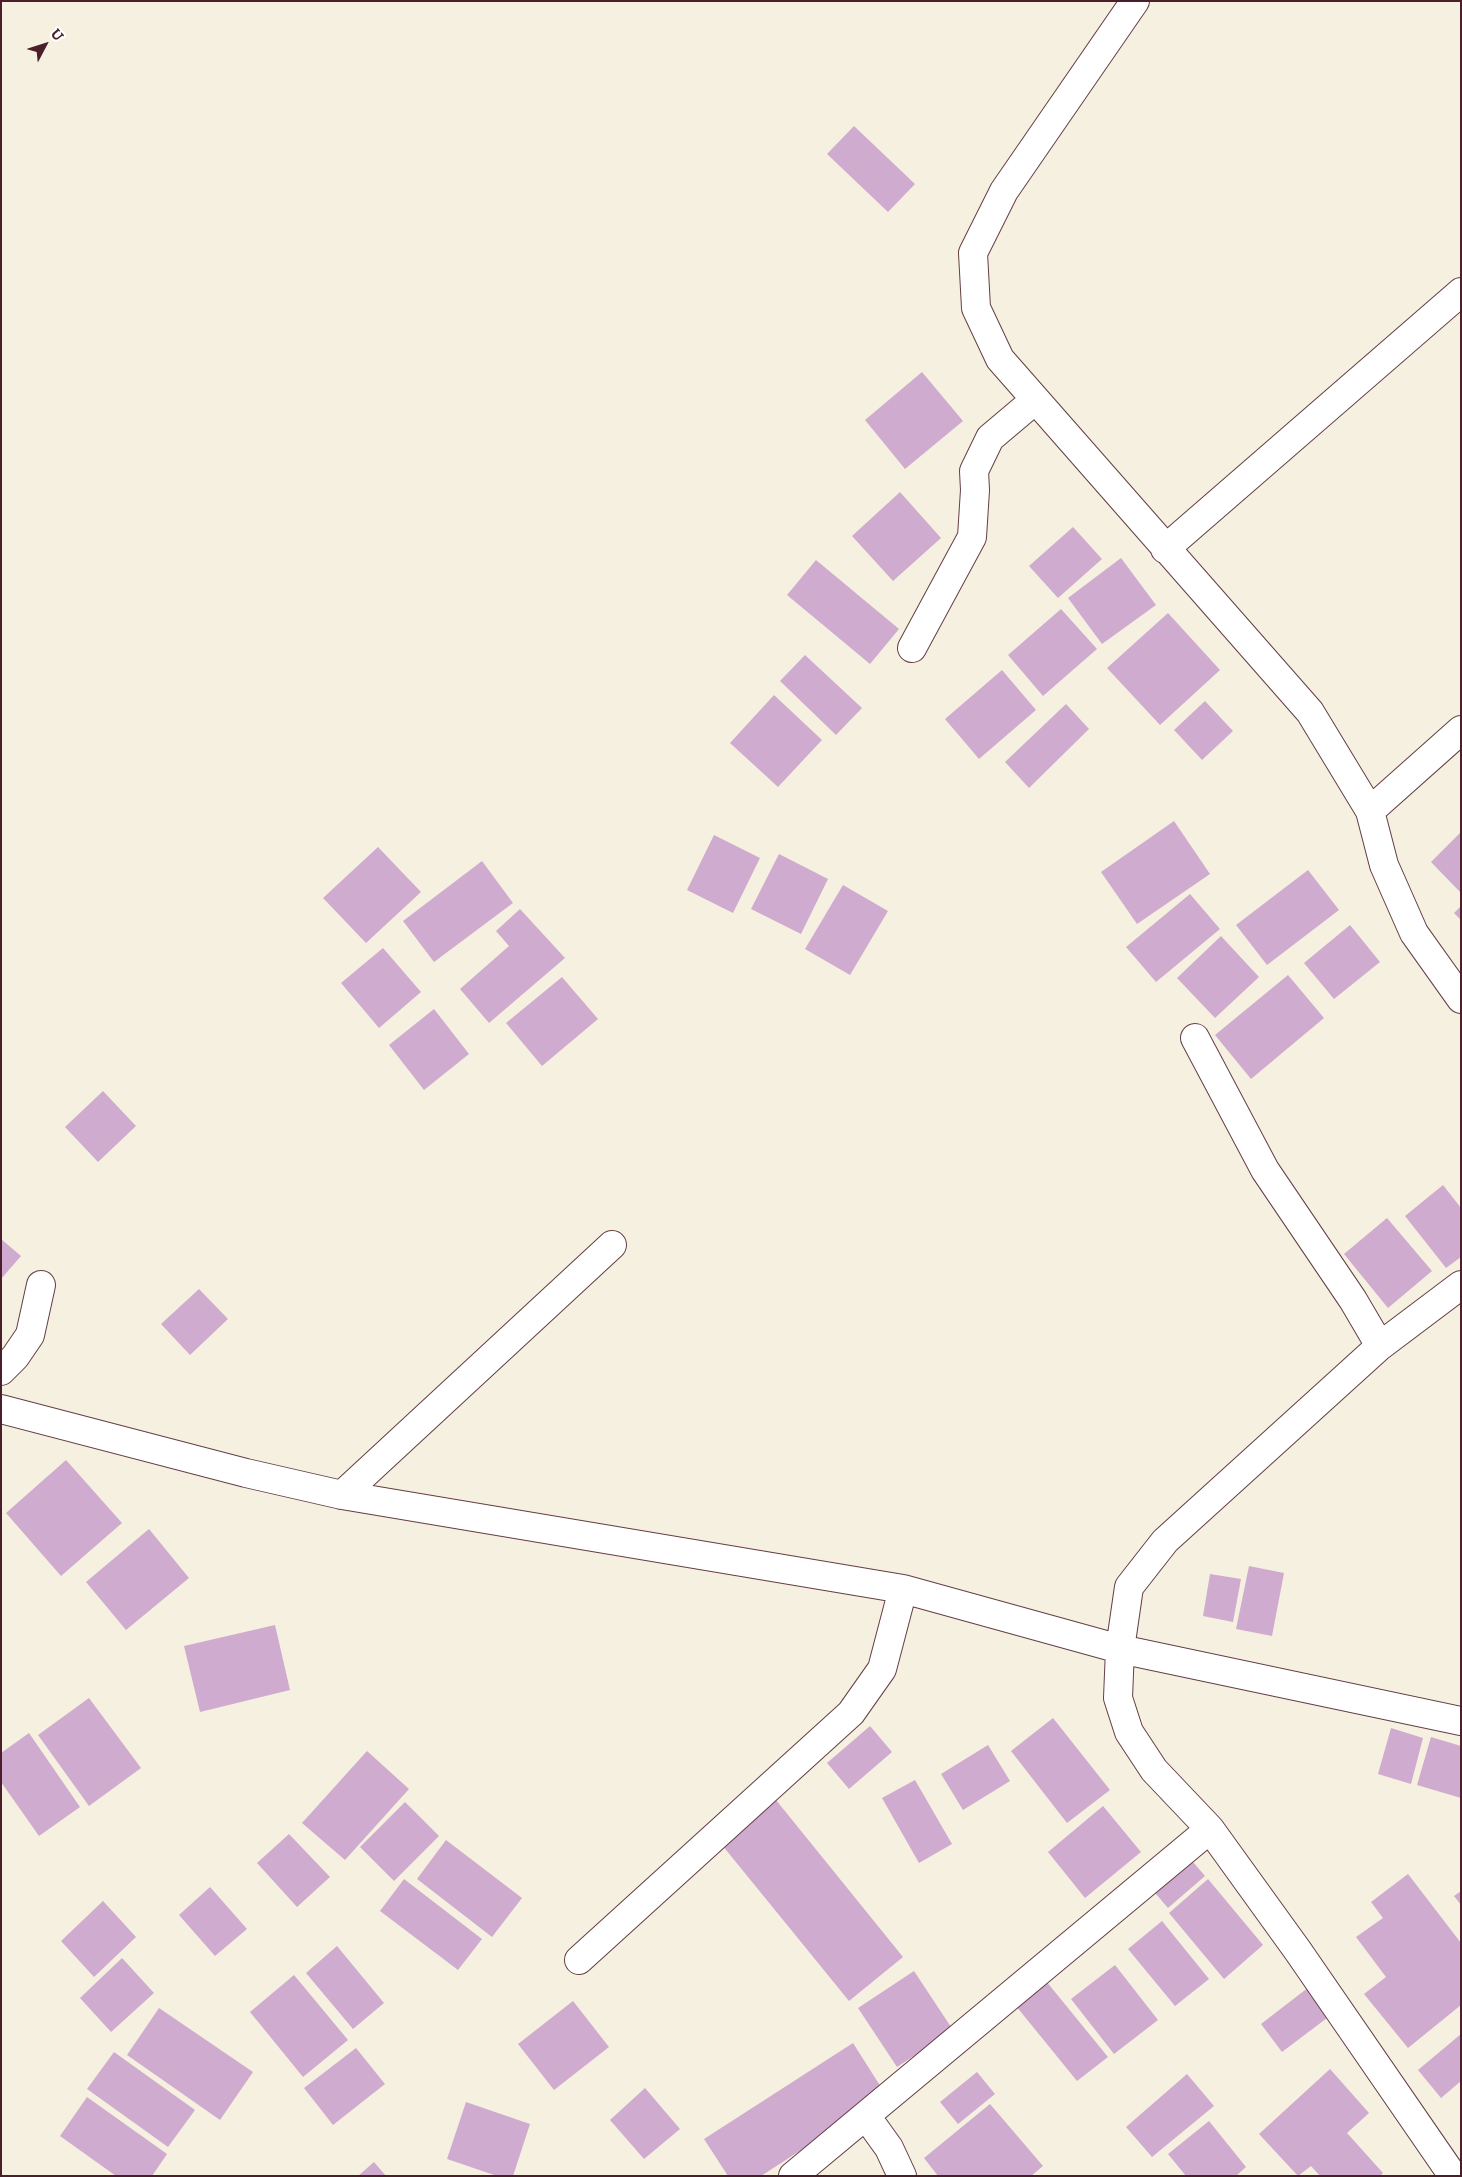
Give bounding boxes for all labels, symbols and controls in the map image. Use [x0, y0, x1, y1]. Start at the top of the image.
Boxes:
north arrow [20, 20, 70, 70]
text: U [46, 25, 67, 45]

